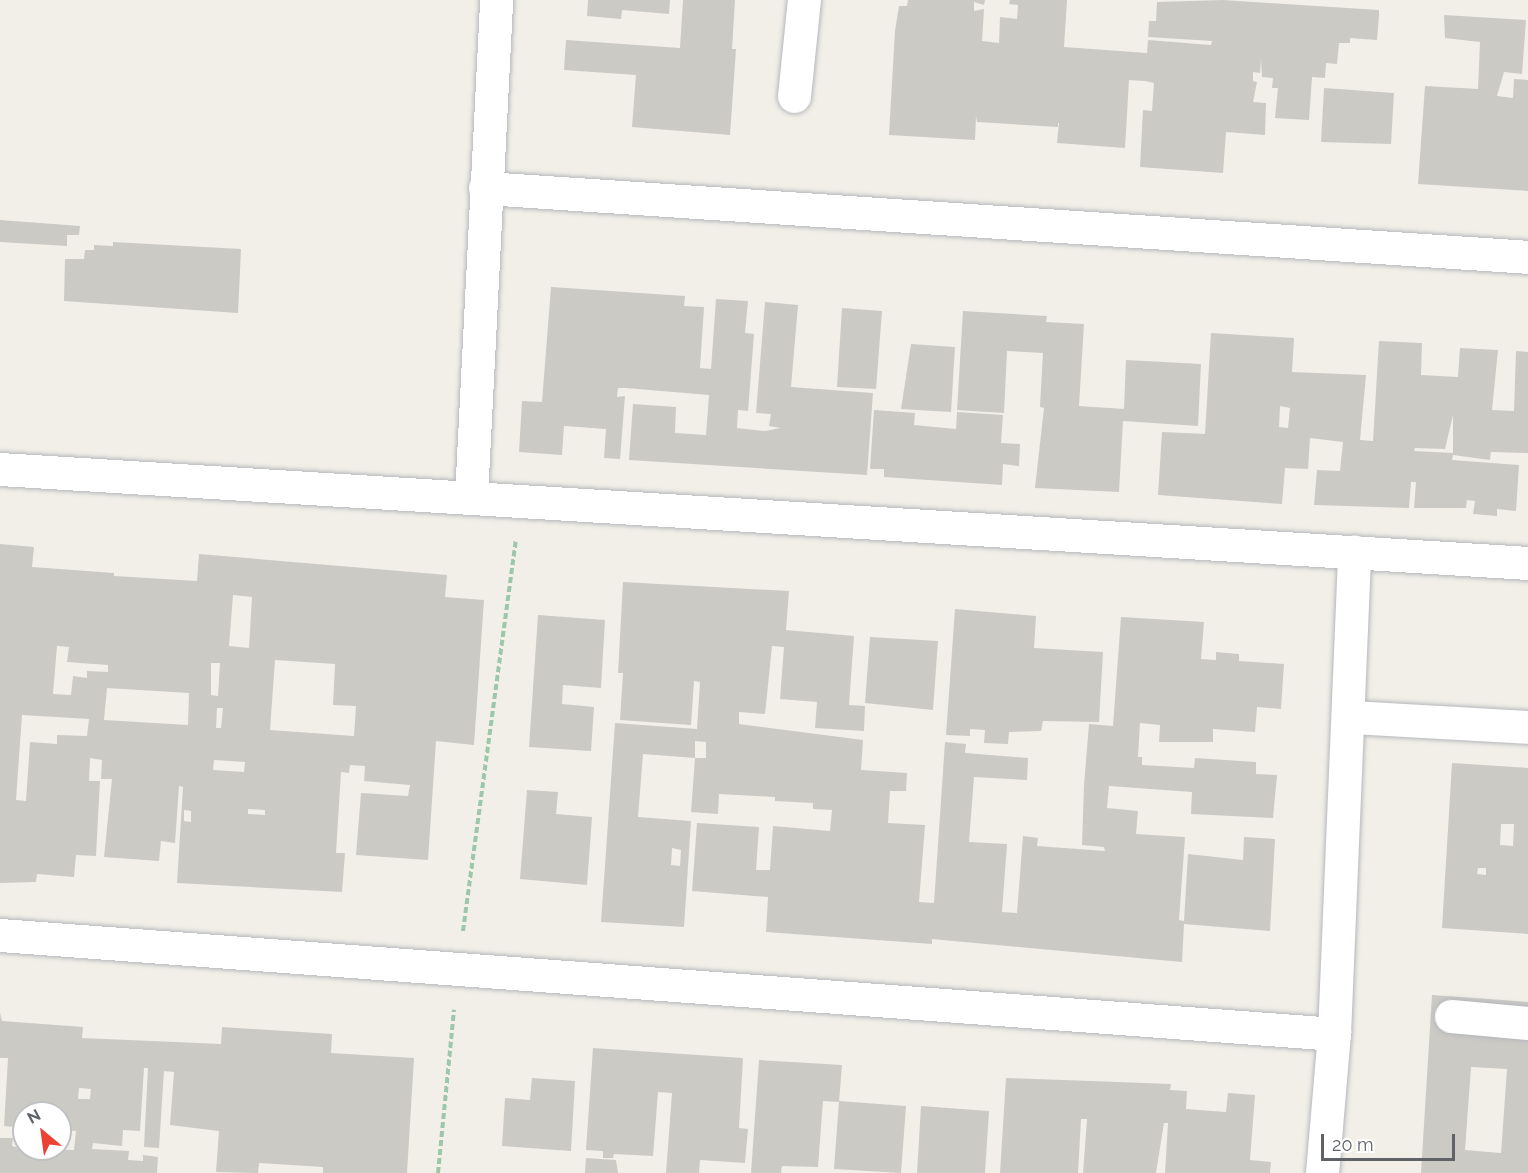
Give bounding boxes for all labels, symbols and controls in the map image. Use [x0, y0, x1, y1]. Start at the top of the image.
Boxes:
north arrow [12, 1101, 72, 1161]
text: N [24, 1105, 44, 1128]
scale bar [1324, 1122, 1458, 1160]
text: 20 m [1332, 1134, 1374, 1155]

